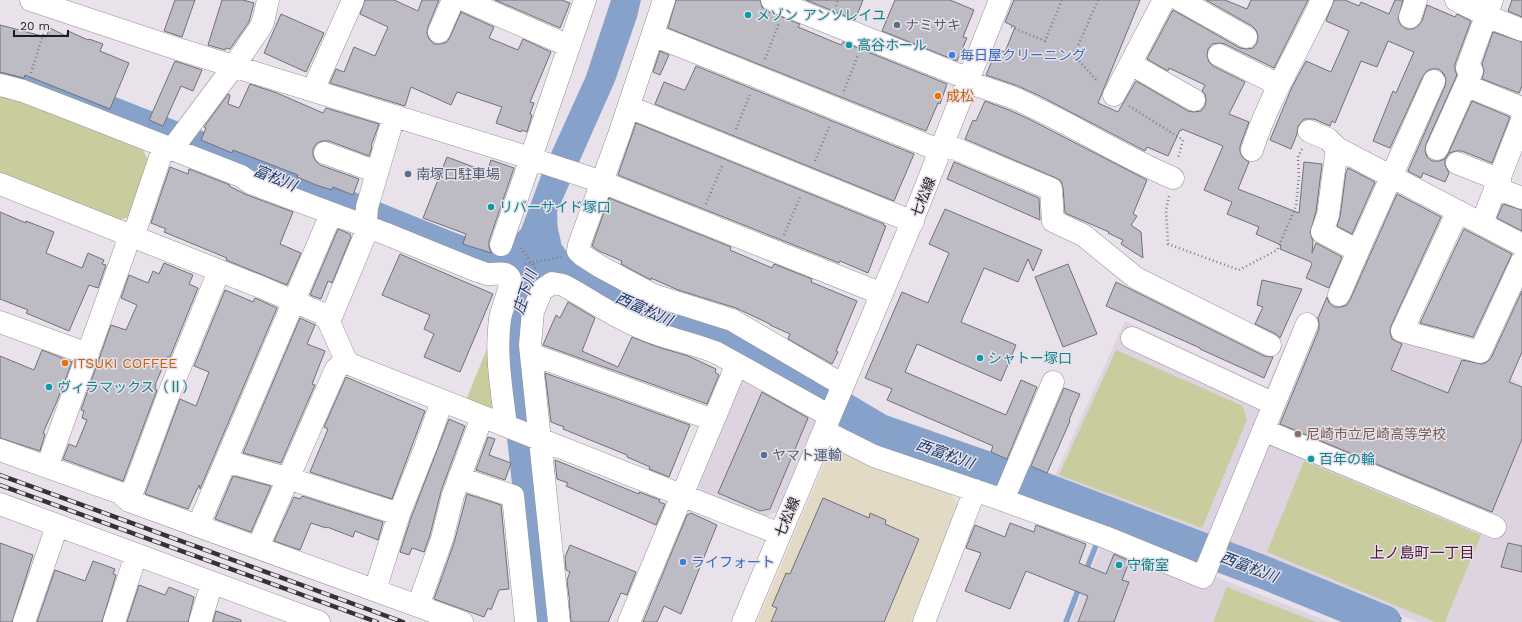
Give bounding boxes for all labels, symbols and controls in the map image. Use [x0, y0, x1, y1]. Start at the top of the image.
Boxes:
place label: メゾン アンソレイユ [756, 7, 886, 23]
marker: メゾン アンソレイユ [743, 10, 753, 20]
scale bar [14, 12, 68, 38]
place label: ナミサキ [905, 17, 961, 33]
text: 20 m [20, 19, 50, 33]
marker: ナミサキ [892, 20, 902, 30]
place label: 高谷ホール [857, 37, 927, 53]
marker: 高谷ホール [844, 40, 854, 50]
place label: 毎日屋クリーニング [960, 47, 1086, 63]
marker: 毎日屋クリーニング [947, 50, 957, 60]
place label: 成松 [946, 88, 974, 104]
marker: 成松 [933, 91, 943, 101]
water label: 富松川 [251, 161, 301, 196]
place label: 南塚口駐車場 [416, 166, 500, 182]
marker: 南塚口駐車場 [403, 169, 413, 179]
street label: 七松線 [908, 175, 938, 219]
place label: リバーサイド塚口 [499, 199, 611, 215]
marker: リバーサイド塚口 [486, 202, 496, 212]
water label: 庄下川 [509, 266, 541, 316]
water label: 西富松川 [613, 289, 677, 330]
place label: シャトー塚口 [988, 350, 1072, 366]
marker: シャトー塚口 [975, 353, 985, 363]
place label: ITSUKI COFFEE [73, 355, 177, 371]
marker: ITSUKI COFFEE [60, 358, 70, 368]
place label: ヴィラマックス（Ⅱ） [57, 379, 197, 395]
marker: ヴィラマックス（Ⅱ） [44, 382, 54, 392]
place label: 尼崎市立尼崎高等学校 [1306, 426, 1446, 442]
marker: 尼崎市立尼崎高等学校 [1293, 429, 1303, 439]
water label: 西富松川 [914, 435, 978, 473]
place label: ヤマト運輸 [772, 447, 842, 463]
marker: ヤマト運輸 [759, 450, 769, 460]
place label: 百年の輪 [1319, 451, 1375, 467]
marker: 百年の輪 [1306, 454, 1316, 464]
street label: 七松線 [771, 495, 803, 539]
district label: 上ノ島町一丁目 [1369, 544, 1475, 562]
water label: 西富松川 [1218, 548, 1282, 587]
place label: ライフォート [691, 554, 775, 570]
marker: ライフォート [678, 557, 688, 567]
place label: 守衛室 [1127, 557, 1169, 573]
marker: 守衛室 [1114, 560, 1124, 570]

